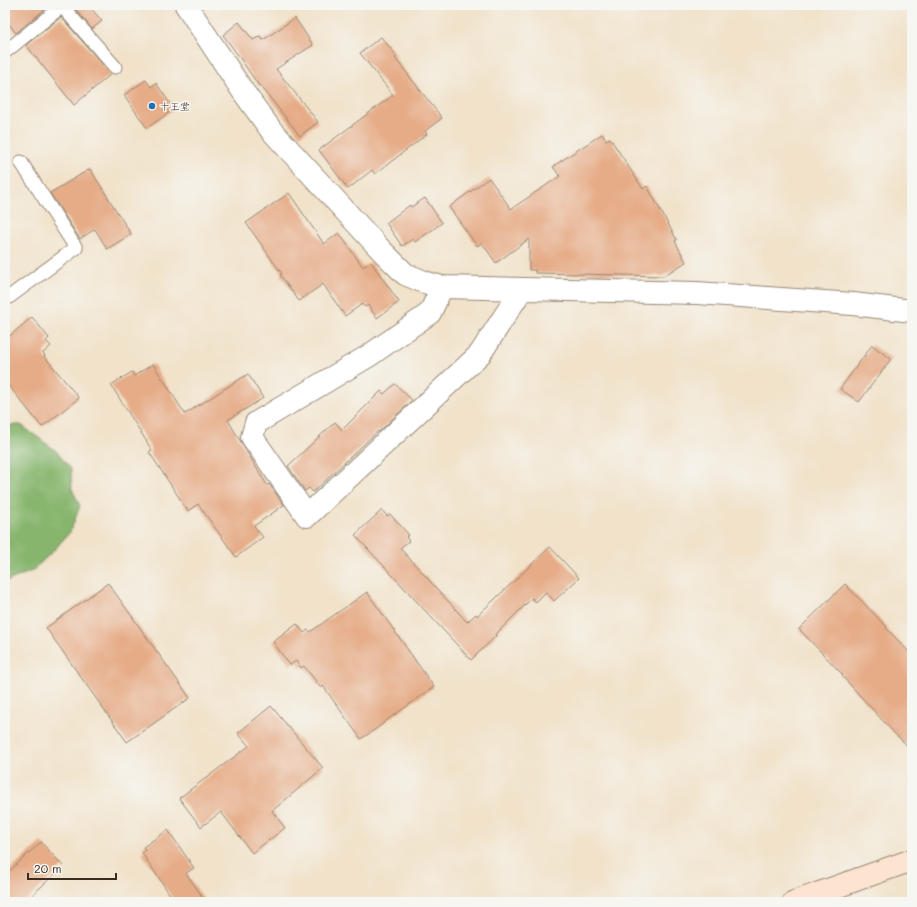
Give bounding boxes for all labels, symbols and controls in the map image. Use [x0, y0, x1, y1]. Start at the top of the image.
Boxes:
place label: 十王堂 [160, 99, 190, 113]
marker: 十王堂 [147, 101, 157, 111]
scale bar [28, 855, 116, 881]
text: 20 m [34, 860, 62, 876]

